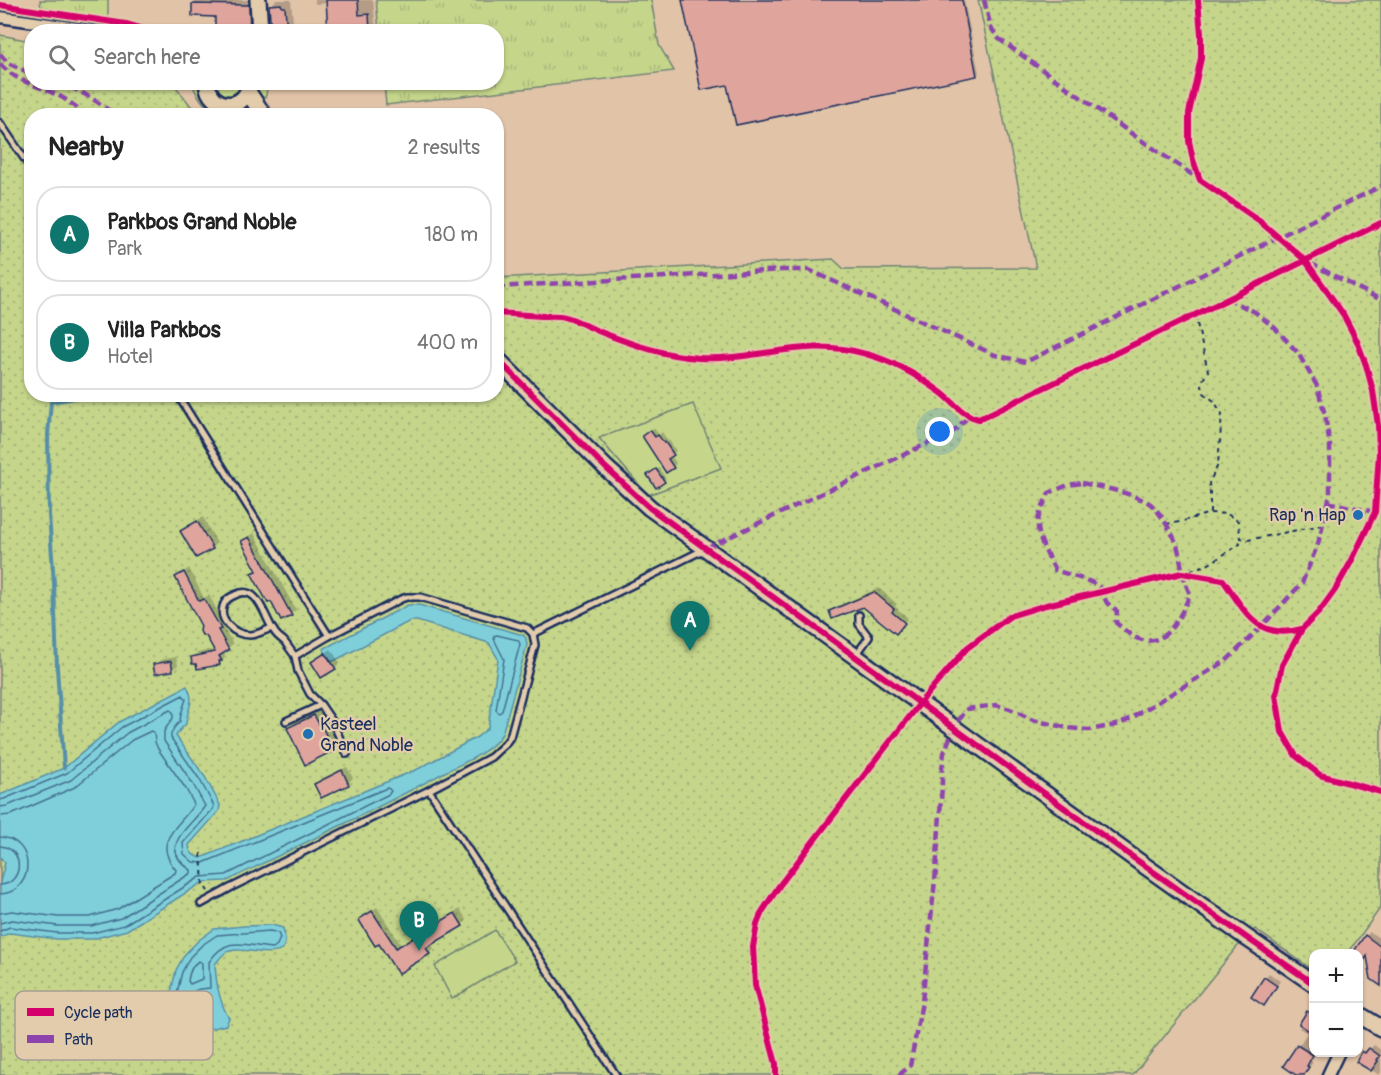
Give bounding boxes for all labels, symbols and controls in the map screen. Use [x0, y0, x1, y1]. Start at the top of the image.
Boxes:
search box [24, 24, 504, 90]
icon: search [45, 41, 78, 74]
text: Search here [93, 43, 200, 71]
text: Nearby [48, 131, 124, 163]
text: 2 results [408, 135, 480, 160]
text: Parkbos Grand Noble [107, 208, 296, 236]
text: A [63, 222, 76, 247]
text: 180 m [424, 222, 478, 247]
text: Park [107, 236, 142, 261]
text: Villa Parkbos [107, 316, 221, 344]
text: B [64, 330, 75, 355]
text: 400 m [417, 330, 478, 355]
text: Hotel [107, 344, 153, 369]
your location [925, 417, 954, 446]
place label: Rap 'n Hap [1269, 504, 1346, 527]
marker: Rap 'n Hap [1351, 508, 1365, 522]
pin: A [670, 602, 710, 651]
place label: Kasteel Grand Noble [320, 713, 413, 757]
marker: Kasteel Grand Noble [301, 727, 315, 741]
pin: B [400, 902, 438, 951]
map controls [1309, 949, 1363, 1057]
button: + [1309, 949, 1363, 1003]
legend [15, 991, 213, 1060]
text: Cycle path [64, 1003, 132, 1023]
button: − [1309, 1003, 1363, 1057]
text: Path [64, 1030, 93, 1050]

